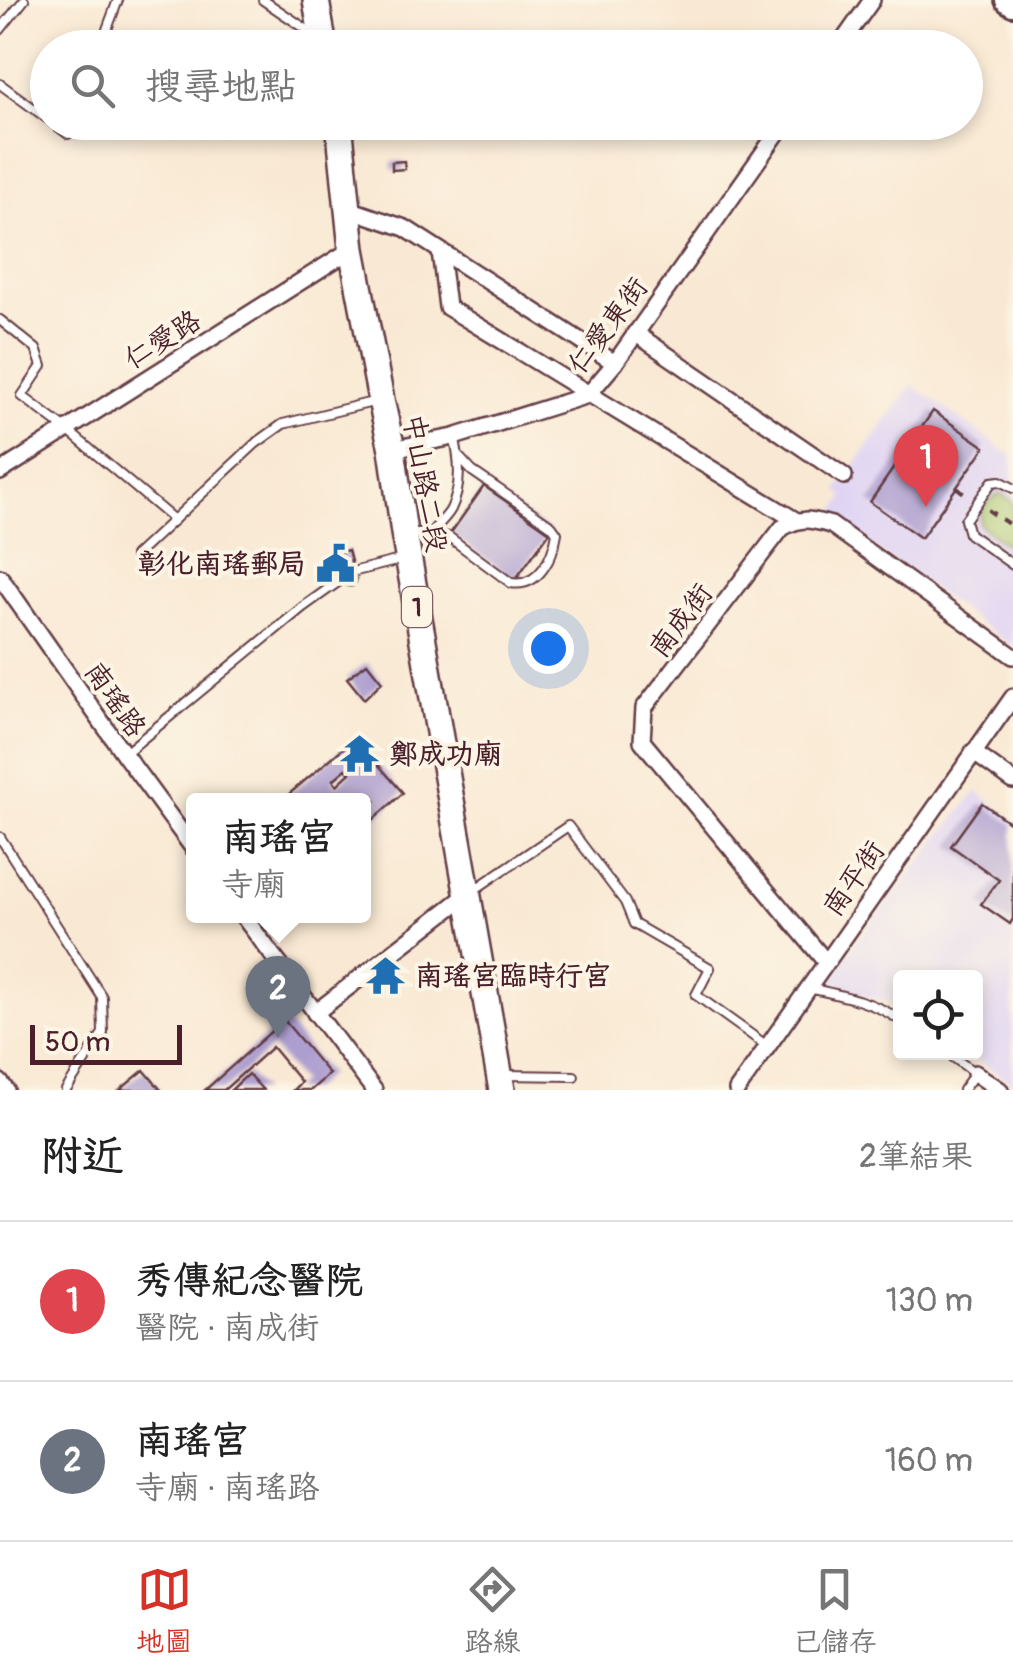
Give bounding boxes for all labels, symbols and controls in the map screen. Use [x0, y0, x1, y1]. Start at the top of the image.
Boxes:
search box [30, 30, 983, 140]
icon: search [65, 58, 120, 113]
text: 搜尋地點 [145, 63, 297, 111]
street label: 仁愛東街 [561, 271, 656, 381]
street label: 仁愛路 [118, 303, 208, 377]
street label: 中山路二段 [395, 411, 454, 555]
pin: 1 [894, 424, 958, 507]
public building icon: 彰化南瑤郵局 [315, 542, 357, 584]
place label: 彰化南瑤郵局 [138, 547, 306, 582]
street label: 南成街 [642, 577, 720, 665]
road number: 1 [402, 587, 432, 627]
your location [523, 623, 574, 674]
street label: 南瑤路 [76, 655, 153, 744]
temple icon: 鄭成功廟 [339, 732, 381, 774]
place label: 鄭成功廟 [390, 737, 502, 772]
popup [186, 793, 371, 923]
text: 南瑤宮 [221, 814, 336, 862]
street label: 南平街 [816, 834, 893, 923]
text: 寺廟 [221, 865, 286, 905]
temple icon: 南瑶宮臨時行宮 [364, 954, 406, 996]
pin: 2 [246, 956, 310, 1038]
place label: 南瑶宮臨時行宮 [415, 959, 611, 994]
map controls [893, 970, 983, 1060]
button: locate [893, 970, 983, 1060]
scale bar [30, 1020, 182, 1064]
text: 50 m [45, 1025, 110, 1060]
text: 附近 [40, 1131, 124, 1183]
text: 2筆結果 [859, 1137, 973, 1177]
text: 秀傳紀念醫院 [135, 1257, 363, 1305]
text: 1 [66, 1281, 79, 1321]
text: 130 m [885, 1281, 973, 1321]
text: 醫院 · 南成街 [135, 1308, 319, 1348]
text: 南瑤宮 [135, 1417, 249, 1465]
text: 2 [64, 1441, 81, 1481]
text: 160 m [885, 1441, 973, 1481]
text: 寺廟 · 南瑤路 [135, 1468, 319, 1508]
tab: 地圖 [136, 1562, 192, 1660]
tab: 路線 [464, 1562, 521, 1660]
tab: 已儲存 [793, 1562, 877, 1660]

